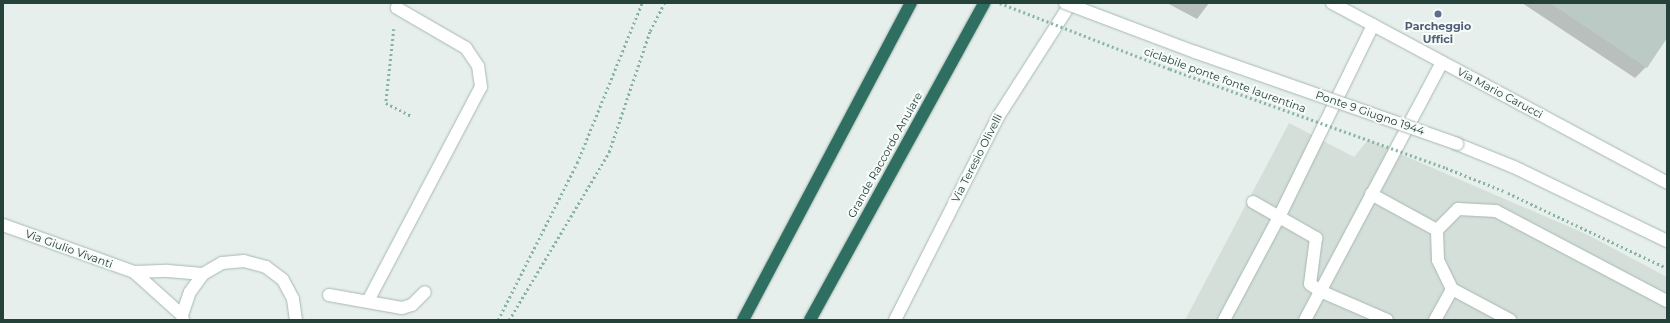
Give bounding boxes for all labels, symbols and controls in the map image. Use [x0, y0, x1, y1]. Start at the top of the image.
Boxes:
marker: Parcheggio Uffici [1433, 9, 1443, 19]
place label: Parcheggio Uffici [1405, 20, 1471, 46]
street label: ciclabile ponte fonte laurentina [1142, 44, 1308, 116]
street label: Via Mario Carucci [1455, 65, 1545, 121]
street label: Ponte 9 Giugno 1944 [1314, 88, 1426, 138]
street label: Grande Raccordo Anulare [845, 90, 925, 220]
street label: Via Teresio Olivelli [949, 111, 1005, 205]
street label: Via Giulio Vivanti [24, 227, 114, 271]

